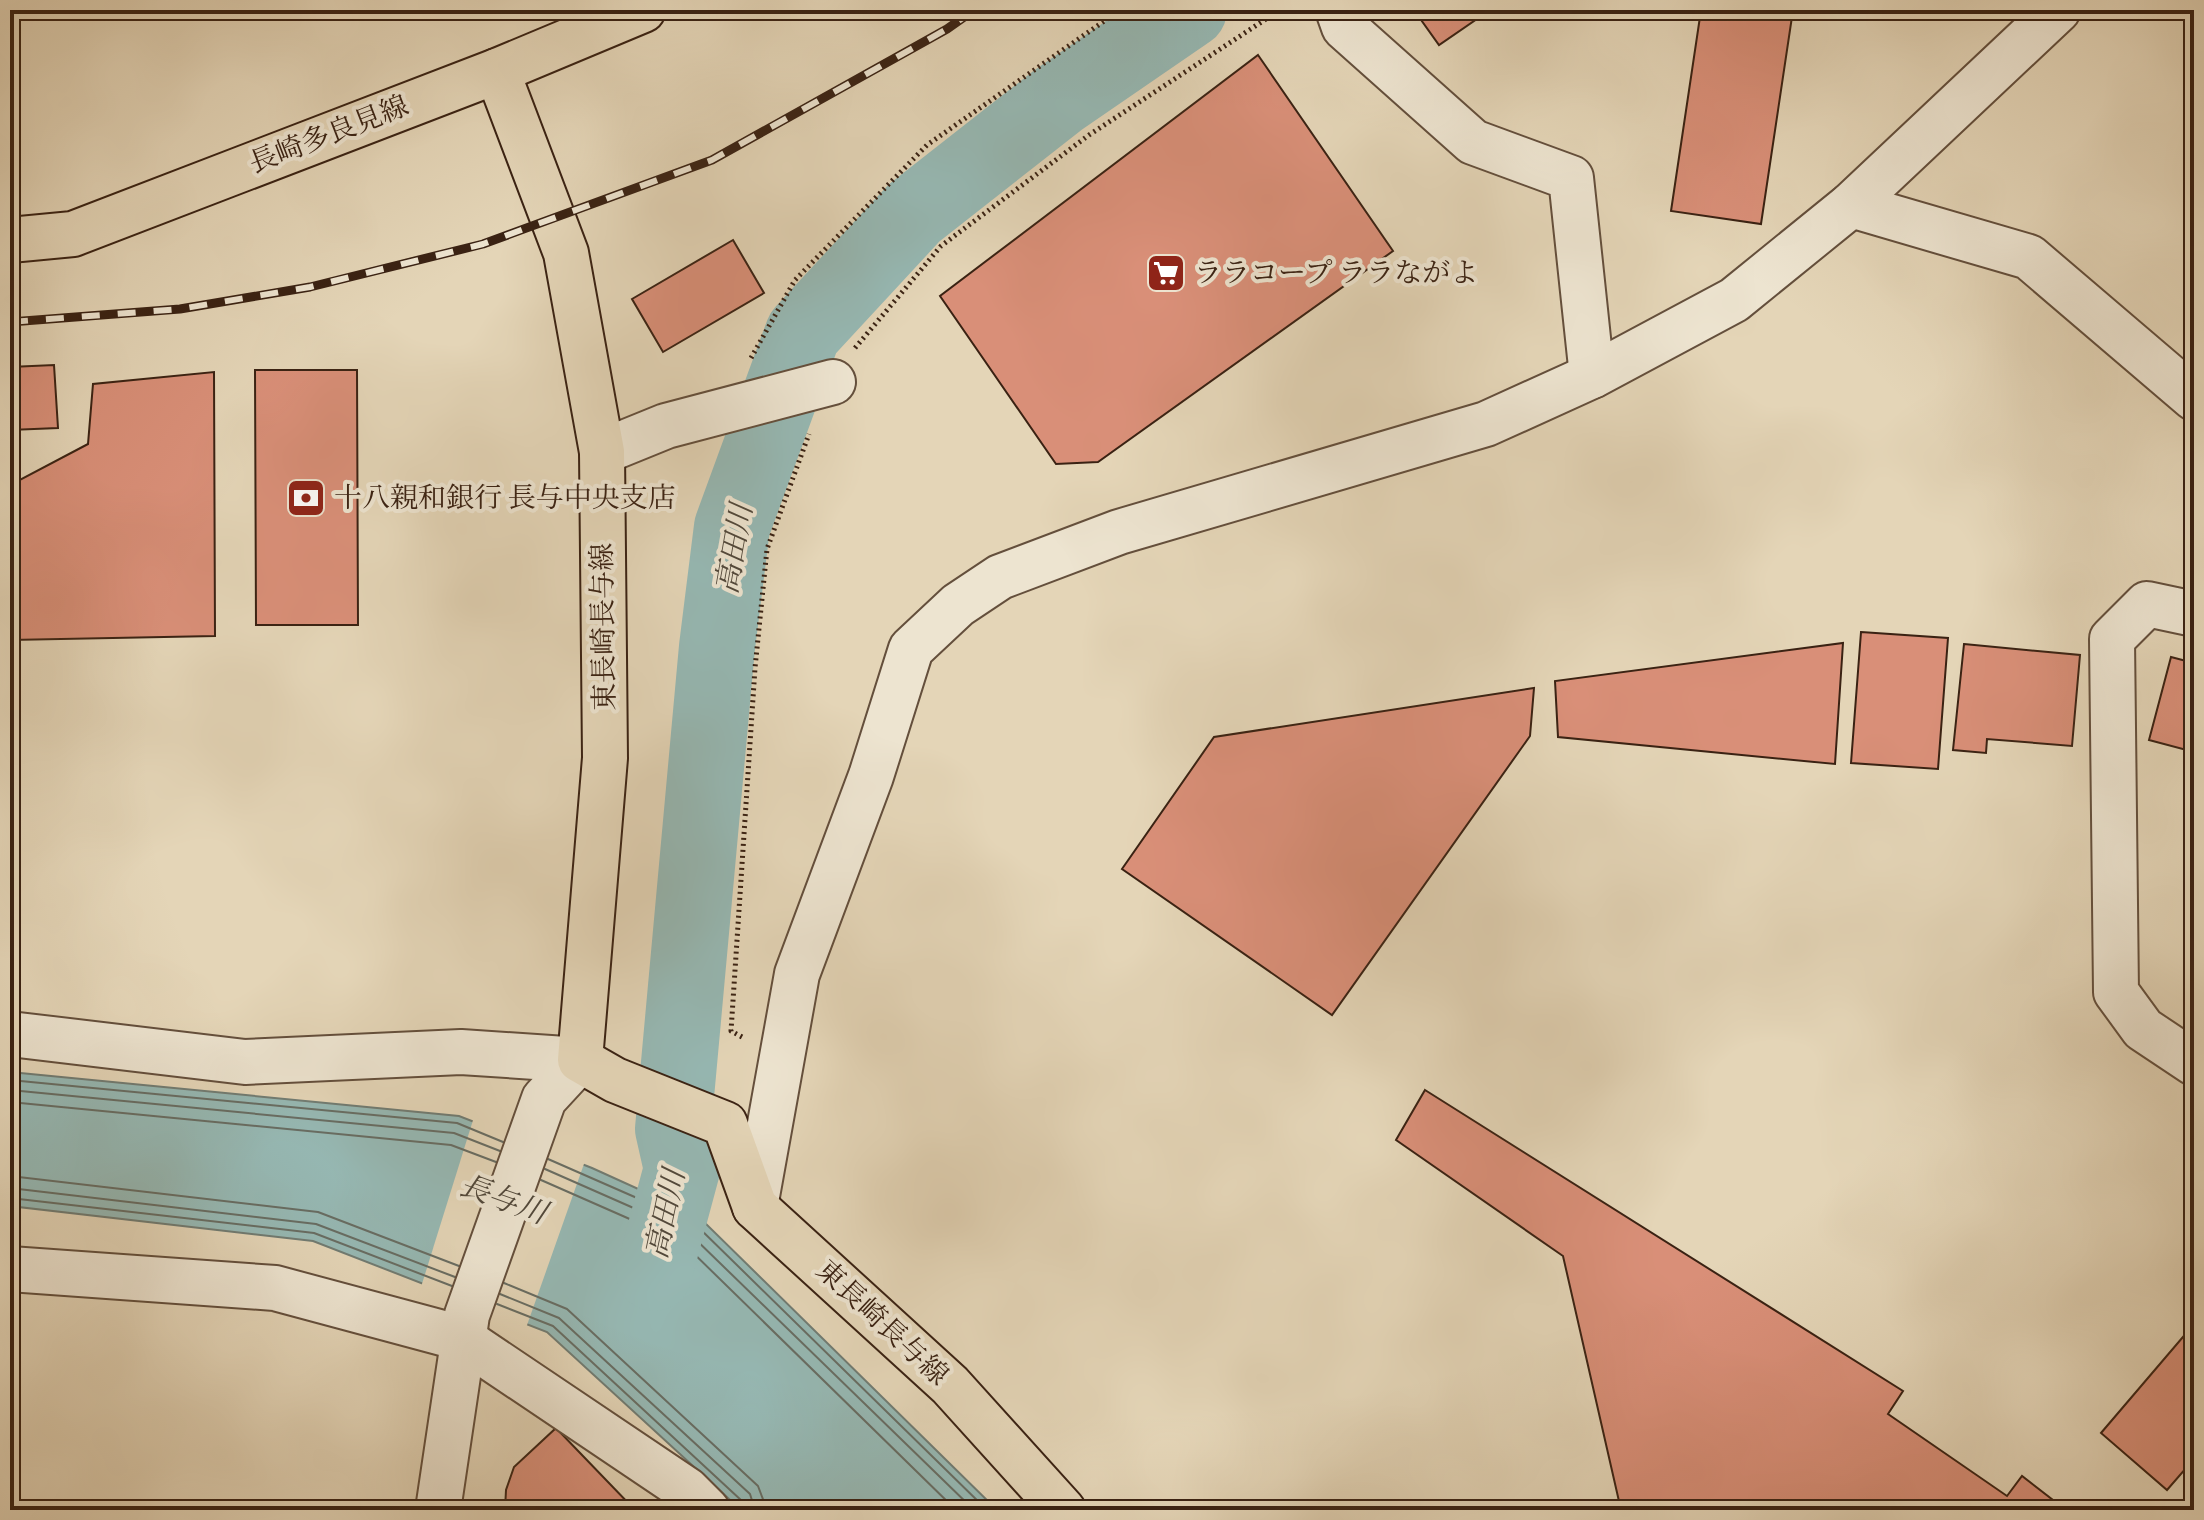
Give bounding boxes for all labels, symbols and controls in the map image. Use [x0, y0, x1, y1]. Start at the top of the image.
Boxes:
street label: 長崎多良見線 [244, 89, 414, 181]
supermarket icon: ララコープ ララながよ [1145, 252, 1187, 294]
place label: ララコープ ララながよ [1194, 256, 1478, 291]
bank icon: 十八親和銀行 長与中央支店 [285, 477, 327, 519]
place label: 十八親和銀行 長与中央支店 [334, 481, 676, 516]
water label: 高田川 [708, 498, 762, 597]
street label: 東長崎長与線 [585, 543, 623, 711]
water label: 高田川 [638, 1163, 695, 1262]
water label: 長与川 [454, 1167, 555, 1234]
street label: 東長崎長与線 [809, 1253, 955, 1393]

